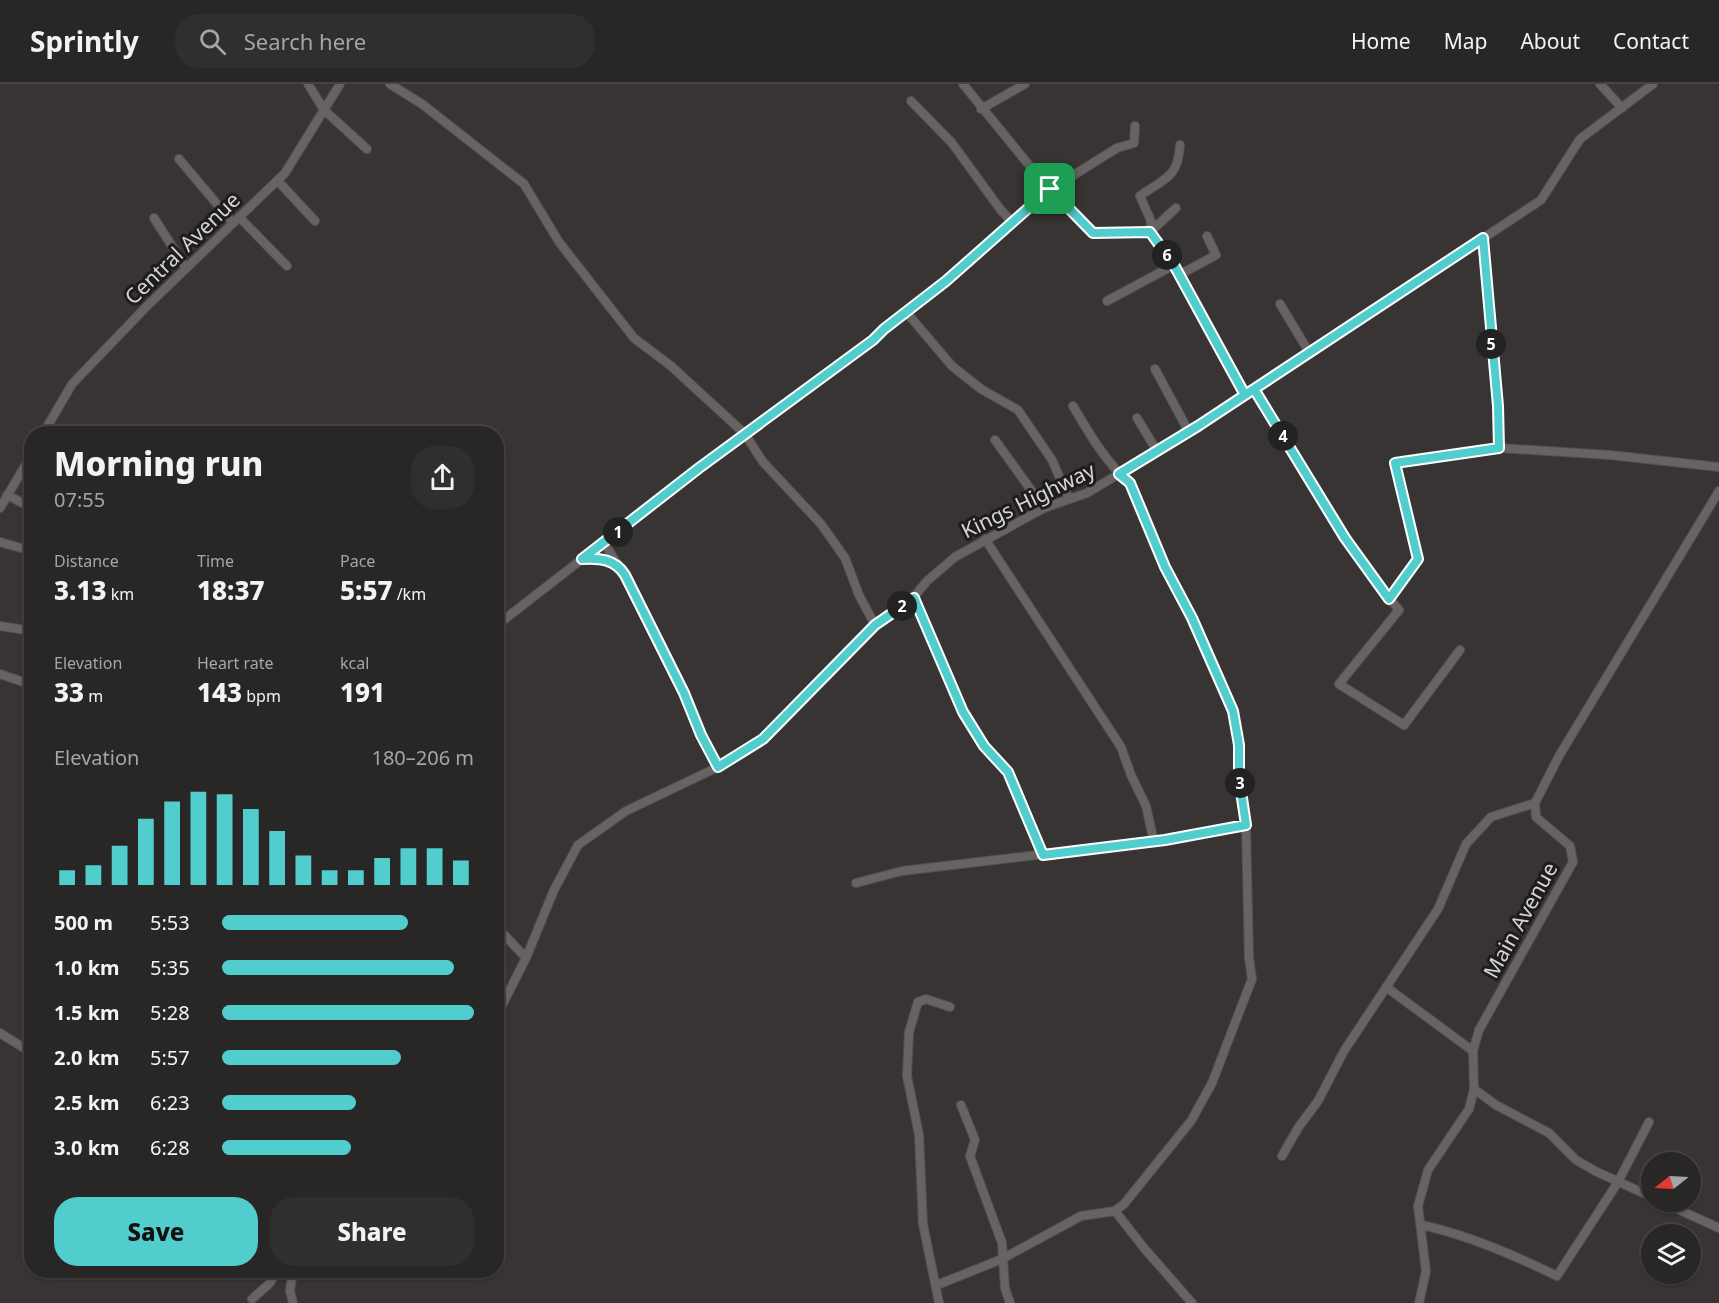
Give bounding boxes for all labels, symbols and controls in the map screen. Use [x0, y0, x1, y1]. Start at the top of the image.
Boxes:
search box [175, 14, 595, 68]
text: Sprintly [30, 22, 139, 60]
icon: search [196, 25, 229, 58]
text: Search here [244, 26, 366, 56]
text: Home [1351, 27, 1411, 55]
text: Map [1444, 27, 1487, 55]
text: About [1520, 27, 1580, 55]
text: Contact [1613, 27, 1689, 55]
pin [1024, 163, 1075, 214]
icon: arrive [1033, 172, 1066, 205]
street label: Central Avenue [118, 186, 246, 310]
pin: 6 [1152, 240, 1182, 270]
text: 6 [1162, 244, 1172, 266]
pin: 5 [1476, 329, 1506, 359]
text: 5 [1486, 333, 1496, 355]
pin: 4 [1268, 421, 1298, 451]
text: 4 [1278, 425, 1288, 447]
text: Morning run [54, 441, 263, 486]
button: share [411, 446, 474, 509]
street label: Kings Highway [956, 455, 1100, 545]
text: 07:55 [54, 486, 105, 513]
pin: 1 [603, 517, 633, 547]
text: 1 [613, 521, 623, 543]
text: Distance [54, 550, 119, 572]
text: Time [197, 550, 234, 572]
text: Pace [340, 550, 375, 572]
text: 3.13 [54, 572, 107, 608]
text: 18:37 [197, 572, 265, 608]
text: 5:57 [340, 572, 393, 608]
text: km [107, 583, 134, 605]
text: /km [393, 583, 426, 605]
pin: 2 [887, 591, 917, 621]
text: 2 [897, 595, 907, 617]
text: Elevation [54, 652, 122, 674]
text: Heart rate [197, 652, 273, 674]
text: kcal [340, 652, 369, 674]
text: 33 [54, 674, 84, 710]
text: 143 [197, 674, 242, 710]
text: 191 [340, 674, 385, 710]
text: m [84, 685, 103, 707]
text: bpm [242, 685, 281, 707]
text: Elevation [54, 744, 139, 771]
text: 180–206 m [371, 744, 474, 771]
pin: 3 [1225, 768, 1255, 798]
text: 3 [1235, 772, 1245, 794]
street label: Main Avenue [1477, 857, 1563, 983]
text: 500 m [54, 909, 113, 936]
text: 5:53 [150, 909, 190, 936]
text: 1.0 km [54, 954, 120, 981]
text: 5:35 [150, 954, 190, 981]
text: 1.5 km [54, 999, 120, 1026]
text: 5:28 [150, 999, 190, 1026]
text: 2.0 km [54, 1044, 120, 1071]
text: 5:57 [150, 1044, 190, 1071]
text: 2.5 km [54, 1089, 120, 1116]
text: 6:23 [150, 1089, 190, 1116]
text: 3.0 km [54, 1134, 120, 1161]
text: 6:28 [150, 1134, 190, 1161]
north arrow [1641, 1152, 1701, 1212]
map controls [1641, 1152, 1701, 1284]
button: Save [54, 1197, 258, 1266]
button: Share [270, 1197, 474, 1266]
button: layers [1641, 1224, 1701, 1284]

